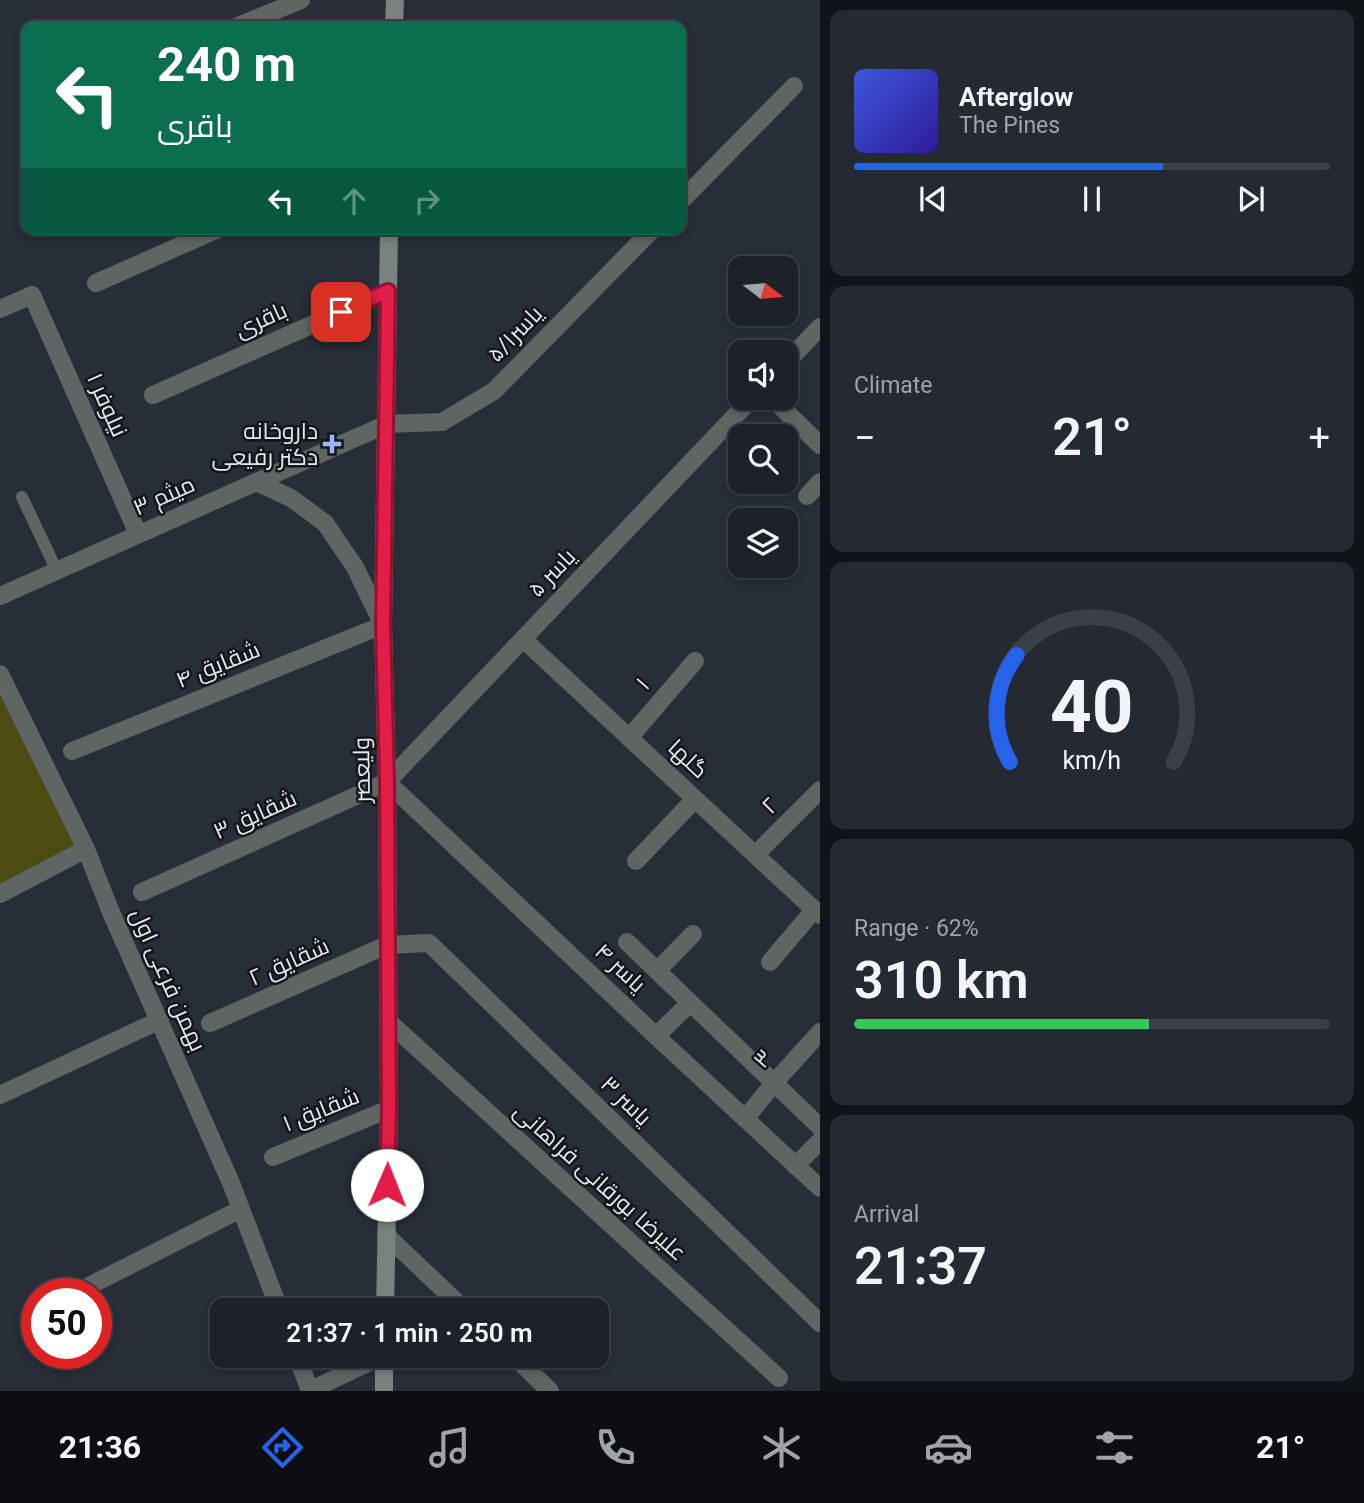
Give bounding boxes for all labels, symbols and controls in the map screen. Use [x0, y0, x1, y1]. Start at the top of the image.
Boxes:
text: 240 m [157, 36, 296, 93]
icon: left [42, 49, 133, 140]
text: Afterglow [959, 82, 1073, 112]
text: باقری [157, 107, 233, 145]
text: The Pines [959, 112, 1060, 139]
icon: previous [914, 180, 952, 218]
icon: pause [1073, 180, 1111, 218]
icon: next [1232, 180, 1270, 218]
icon: left [262, 182, 300, 220]
icon: ahead [335, 182, 373, 220]
icon: right [408, 182, 446, 220]
north arrow [728, 256, 798, 326]
map controls [728, 256, 798, 578]
pin [311, 282, 371, 342]
icon: arrive [322, 293, 360, 331]
street label: باقری [231, 297, 291, 343]
street label: یاسر۵/۱ [482, 300, 548, 368]
button: sound [728, 340, 798, 410]
street label: نیلوفر ۱ [81, 369, 133, 441]
text: Climate [854, 372, 933, 399]
text: 21° [1052, 407, 1132, 468]
text: − [854, 416, 876, 460]
text: + [1308, 416, 1330, 460]
place label: داروخانه دکتر رفیعی [211, 418, 318, 471]
button: search [728, 424, 798, 494]
marker: داروخانه دکتر رفیعی [324, 436, 340, 452]
street label: میثم ۳ [129, 471, 200, 523]
button: layers [728, 508, 798, 578]
street label: یاسر ۵ [523, 543, 581, 603]
street label: شقایق ۴ [172, 636, 264, 694]
text: 40 [1050, 664, 1134, 750]
street label: ۱ [630, 672, 656, 696]
street label: گلها [662, 734, 714, 784]
street label: ولیعصر [348, 737, 376, 805]
text: km/h [1063, 745, 1121, 774]
street label: شقایق ۳ [209, 785, 301, 845]
street label: ۲ [756, 792, 784, 820]
street label: بهمن فرعی اول [125, 905, 211, 1055]
text: Range · 62% [854, 915, 979, 942]
street label: شقایق ۲ [245, 932, 333, 992]
street label: یاسر ۴ [589, 938, 651, 998]
text: 310 km [854, 950, 1029, 1011]
street label: ۳ [748, 1044, 778, 1074]
street label: یاسر ۳ [595, 1071, 657, 1131]
street label: شقایق ۱ [279, 1082, 363, 1138]
street label: علیرضا بورقانی فراهانی [508, 1097, 692, 1267]
position arrow [350, 1148, 424, 1222]
text: Arrival [854, 1201, 919, 1228]
text: 21:37 [854, 1236, 987, 1297]
speed limit sign: 50 [21, 1278, 112, 1369]
text: 21:37 · 1 min · 250 m [286, 1318, 533, 1348]
icon: directions [258, 1423, 307, 1472]
icon: music [425, 1423, 474, 1472]
icon: phone [591, 1423, 640, 1472]
icon: climate [757, 1423, 806, 1472]
icon: car [924, 1423, 973, 1472]
icon: filters [1090, 1423, 1139, 1472]
text: 21:36 [59, 1428, 141, 1466]
text: 21° [1256, 1428, 1305, 1466]

